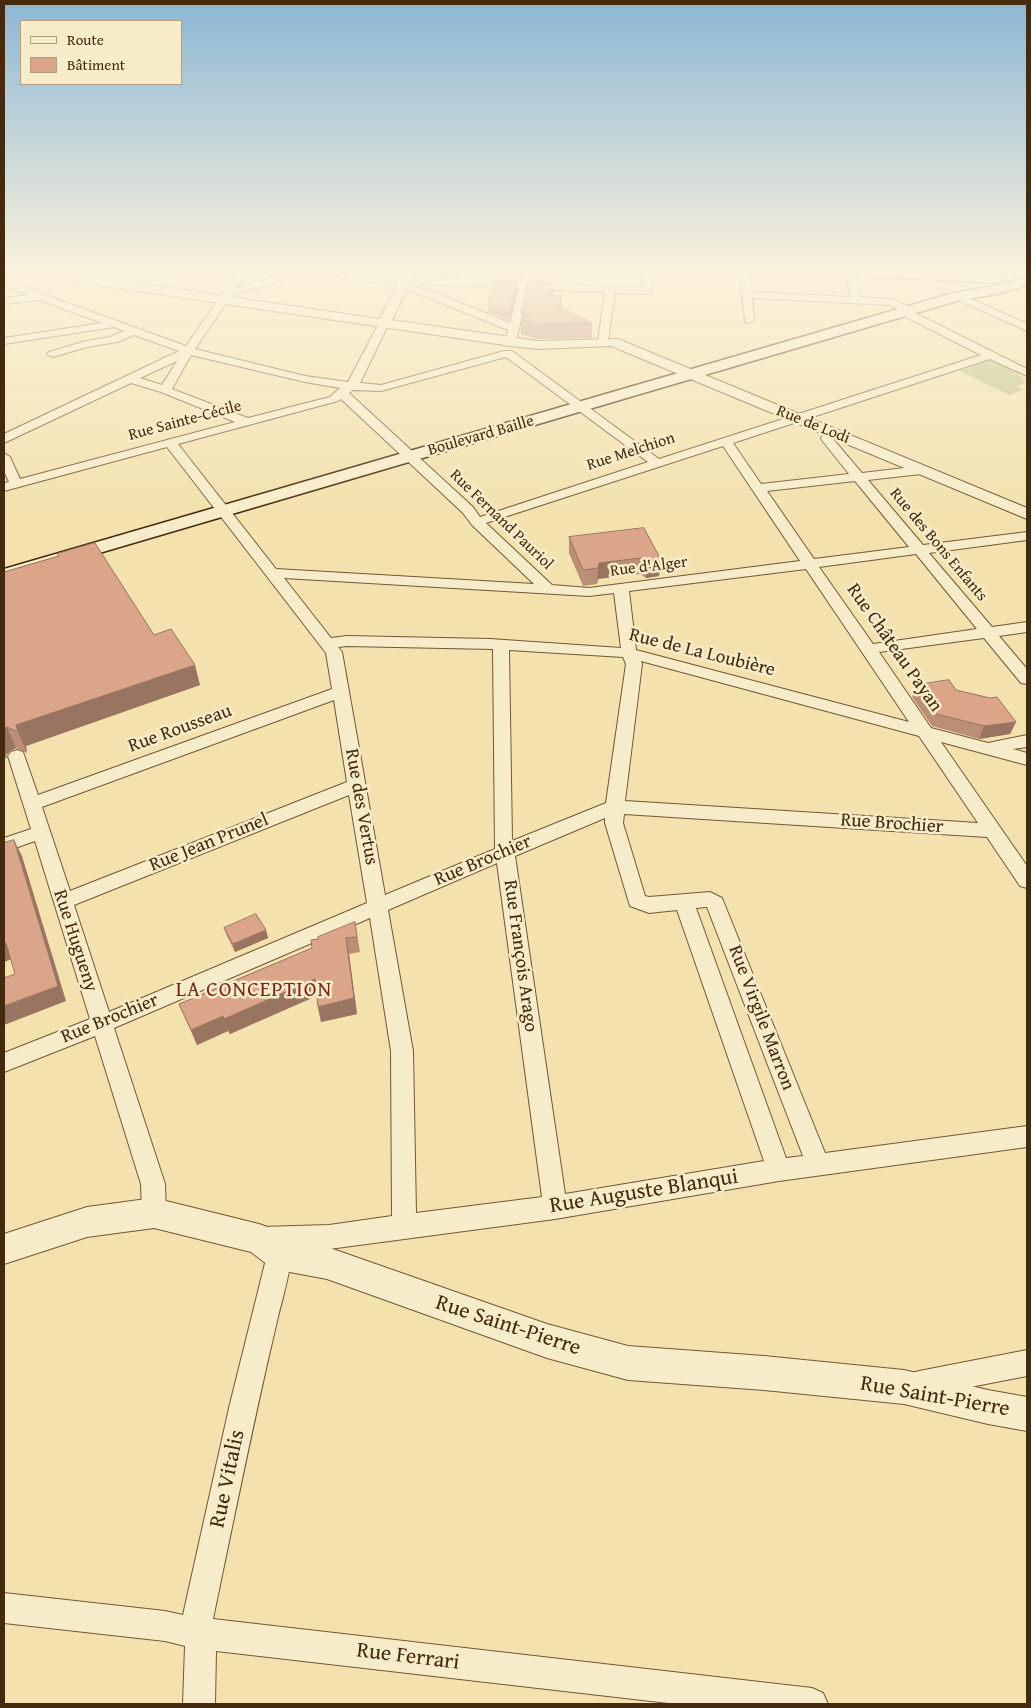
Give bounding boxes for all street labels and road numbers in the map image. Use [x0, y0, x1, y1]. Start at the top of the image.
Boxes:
street label: Rue Sainte-Cécile [126, 397, 244, 445]
street label: Rue de Lodi [773, 402, 853, 448]
street label: Boulevard Baille [426, 412, 536, 460]
street label: Rue Melchion [585, 429, 677, 475]
street label: Rue Fernand Pauriol [445, 466, 557, 574]
street label: Rue des Bons Enfants [885, 485, 991, 605]
street label: Rue d'Alger [609, 553, 689, 581]
street label: Rue Château Payan [841, 579, 947, 717]
street label: Rue de La Loubière [627, 624, 777, 682]
street label: Rue Rousseau [125, 700, 235, 758]
street label: Rue des Vertus [340, 747, 382, 867]
street label: Rue Jean Prunel [146, 809, 272, 877]
street label: Rue Brochier [840, 809, 944, 839]
street label: Rue Brochier [431, 830, 535, 892]
street label: Rue François Arago [498, 878, 542, 1034]
street label: Rue Hugueny [48, 887, 102, 995]
street label: Rue Virgile Marron [723, 942, 799, 1094]
street label: Rue Brochier [58, 989, 162, 1049]
street label: Rue Auguste Blanqui [548, 1164, 740, 1220]
street label: Rue Saint-Pierre [432, 1290, 584, 1362]
street label: Rue Saint-Pierre [858, 1371, 1012, 1423]
street label: Rue Vitalis [205, 1428, 251, 1530]
street label: Rue Ferrari [355, 1638, 461, 1676]

